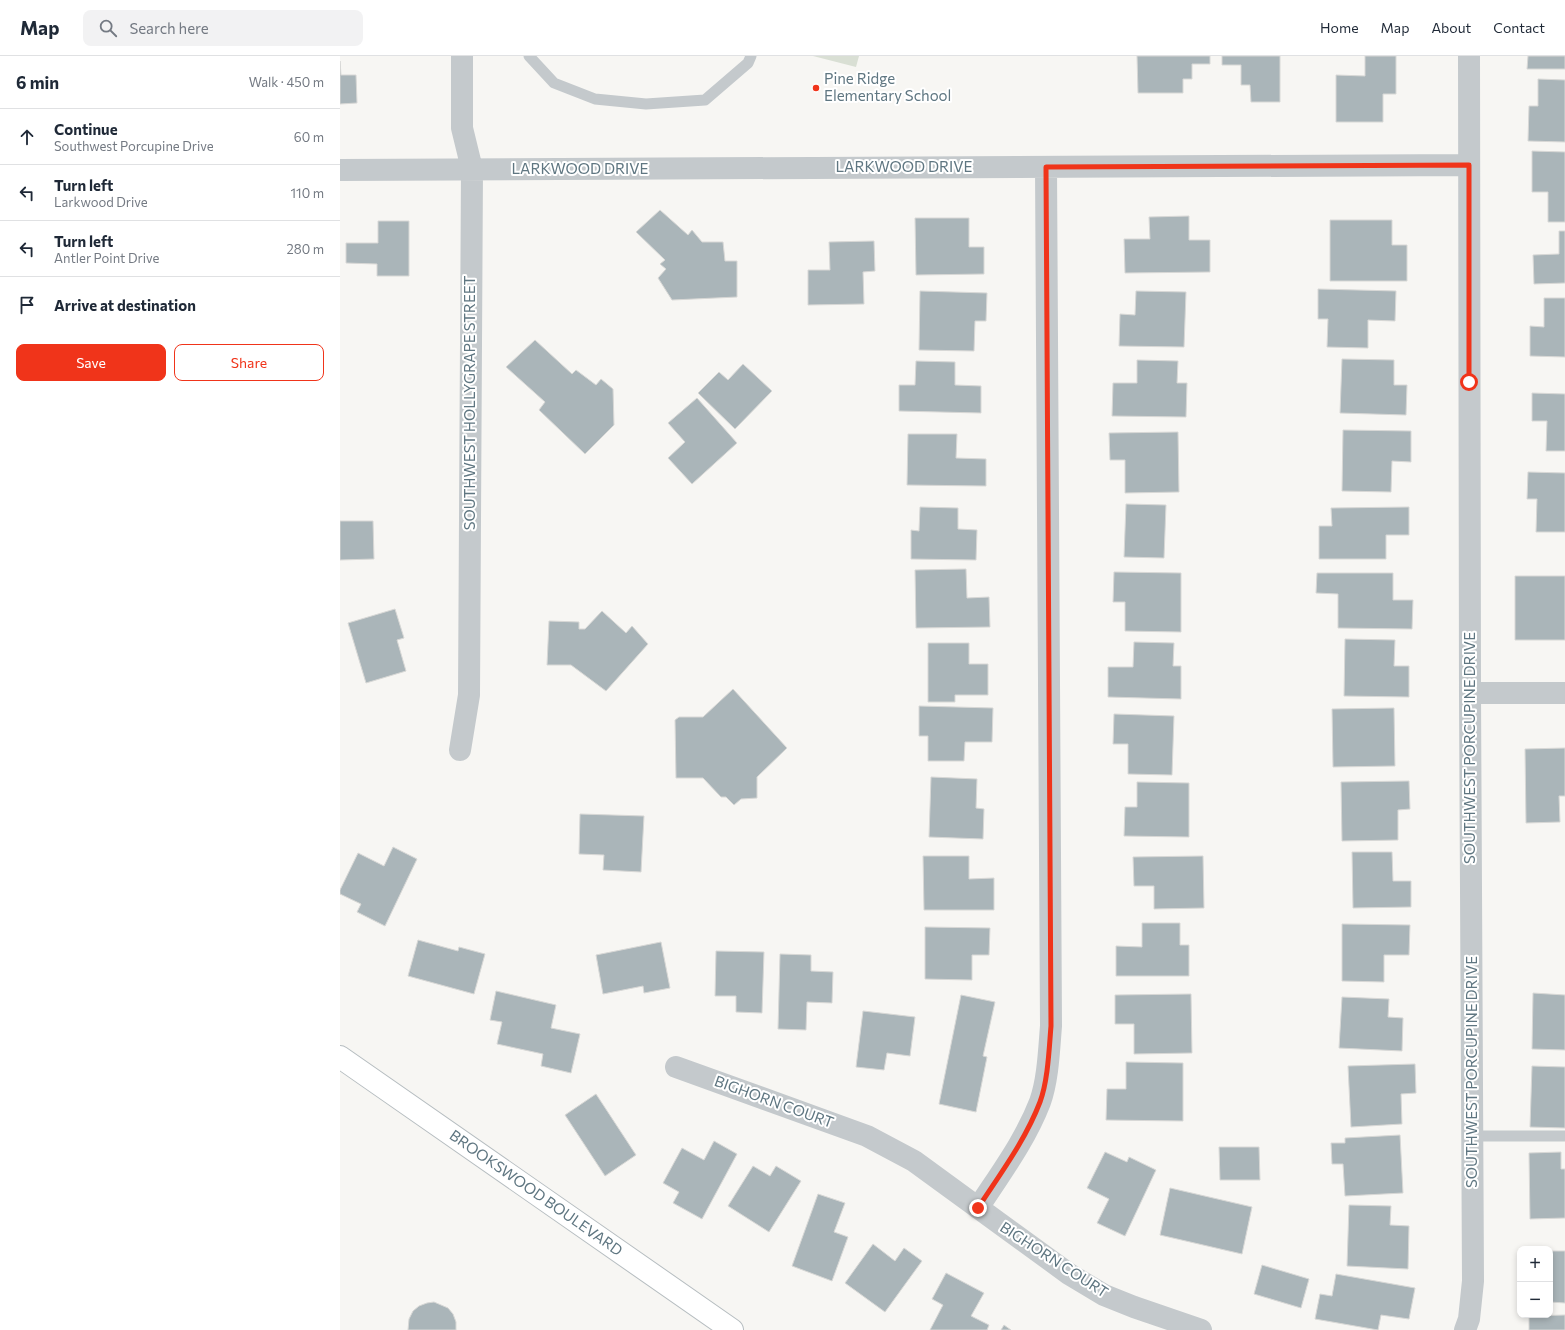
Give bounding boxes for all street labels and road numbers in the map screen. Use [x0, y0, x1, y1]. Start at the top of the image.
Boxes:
street label: LARKWOOD DRIVE [836, 157, 973, 175]
street label: LARKWOOD DRIVE [512, 159, 649, 177]
street label: SOUTHWEST HOLLYGRAPE STREET [460, 275, 478, 530]
street label: SOUTHWEST PORCUPINE DRIVE [1460, 632, 1478, 864]
street label: SOUTHWEST PORCUPINE DRIVE [1462, 956, 1480, 1188]
street label: BIGHORN COURT [712, 1071, 837, 1131]
street label: BROOKSWOOD BOULEVARD [447, 1125, 627, 1259]
street label: BIGHORN COURT [997, 1217, 1112, 1301]

